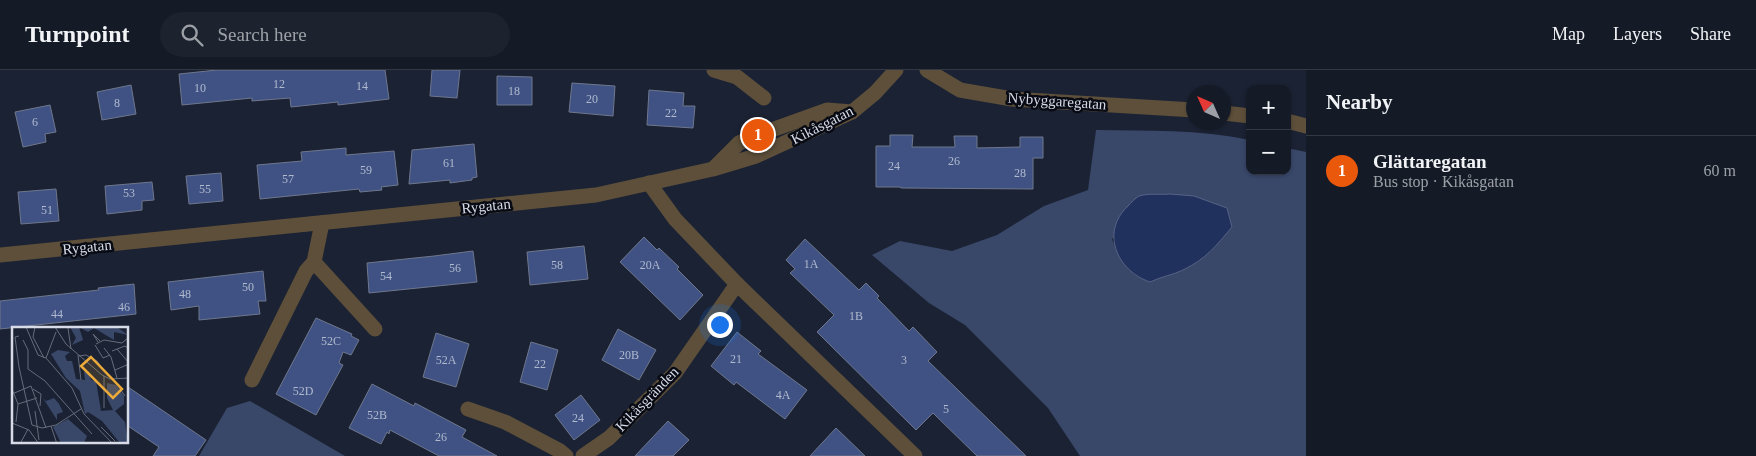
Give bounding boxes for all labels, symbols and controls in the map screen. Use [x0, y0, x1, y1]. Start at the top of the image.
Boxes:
search box [160, 12, 510, 57]
text: Turnpoint [25, 21, 130, 47]
icon: search [178, 21, 206, 49]
text: Search here [218, 24, 307, 45]
text: Map [1552, 24, 1585, 44]
text: Layers [1613, 24, 1662, 44]
text: Share [1690, 24, 1731, 44]
house number: 12 [273, 77, 285, 91]
house number: 14 [356, 79, 368, 93]
house number: 10 [194, 81, 206, 95]
house number: 18 [508, 84, 520, 98]
north arrow [1186, 85, 1231, 130]
map controls [1246, 85, 1291, 175]
button: + [1246, 85, 1291, 130]
street label: Nybyggaregatan [1007, 90, 1107, 112]
text: Nearby [1326, 90, 1393, 114]
house number: 20 [586, 92, 598, 106]
house number: 8 [114, 96, 120, 110]
street label: Kikåsgatan [788, 102, 856, 147]
house number: 22 [665, 106, 677, 120]
house number: 6 [32, 115, 38, 129]
pin: 1 [742, 116, 774, 154]
button: − [1246, 130, 1291, 175]
text: Glättaregatan [1373, 151, 1487, 172]
house number: 26 [948, 154, 960, 168]
house number: 61 [443, 156, 455, 170]
house number: 24 [888, 159, 900, 173]
text: 1 [1338, 162, 1346, 179]
text: 60 m [1704, 162, 1736, 179]
house number: 59 [360, 163, 372, 177]
house number: 28 [1014, 166, 1026, 180]
house number: 57 [282, 172, 294, 186]
text: Bus stop · Kikåsgatan [1373, 173, 1514, 190]
house number: 55 [199, 182, 211, 196]
house number: 53 [123, 186, 135, 200]
street label: Rygatan [461, 195, 512, 217]
house number: 51 [41, 203, 53, 217]
street label: Rygatan [62, 236, 113, 258]
house number: 1A [804, 257, 819, 271]
house number: 58 [551, 258, 563, 272]
house number: 20A [640, 258, 661, 272]
house number: 56 [449, 261, 461, 275]
house number: 54 [380, 269, 392, 283]
house number: 50 [242, 280, 254, 294]
house number: 48 [179, 287, 191, 301]
house number: 46 [118, 300, 130, 314]
house number: 44 [51, 307, 63, 321]
house number: 1B [849, 309, 863, 323]
your location [707, 312, 733, 338]
inset map [12, 327, 129, 444]
house number: 52C [321, 334, 341, 348]
house number: 20B [619, 348, 639, 362]
house number: 21 [730, 352, 742, 366]
house number: 52A [436, 353, 457, 367]
house number: 3 [901, 353, 907, 367]
house number: 22 [534, 357, 546, 371]
street label: Kikåsgränden [612, 363, 682, 435]
house number: 52D [293, 384, 314, 398]
house number: 4A [776, 388, 791, 402]
house number: 5 [943, 402, 949, 416]
house number: 52B [367, 408, 387, 422]
house number: 24 [572, 411, 584, 425]
house number: 26 [435, 430, 447, 444]

